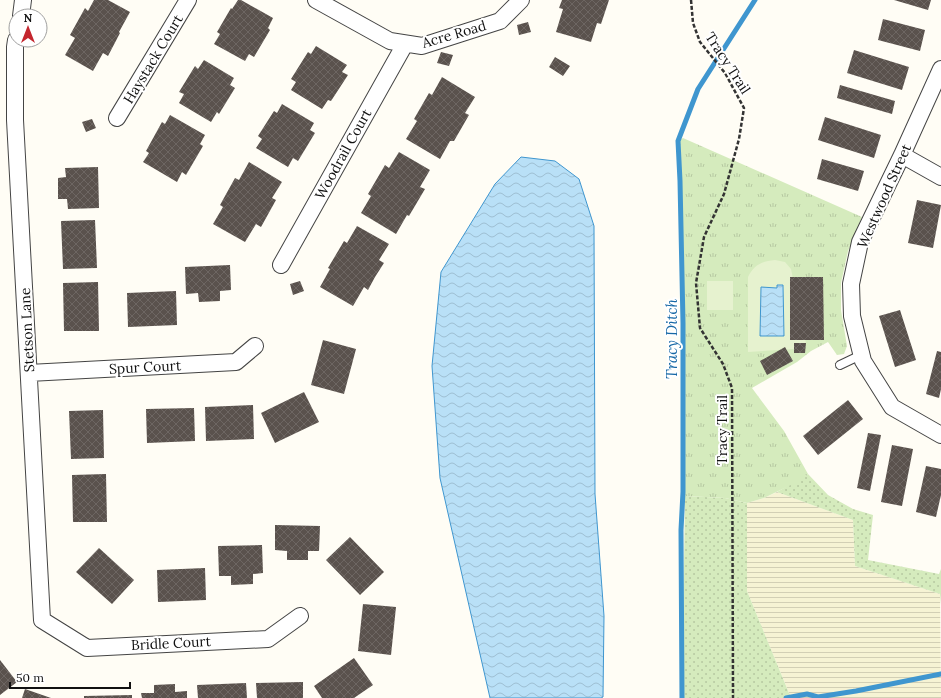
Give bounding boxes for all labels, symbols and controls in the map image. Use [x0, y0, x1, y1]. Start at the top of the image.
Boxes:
north arrow [8, 8, 48, 48]
text: N [24, 11, 33, 25]
street label: Haystack Court [119, 11, 187, 107]
street label: Acre Road [419, 16, 488, 52]
street label: Tracy Trail [701, 29, 755, 97]
street label: Woodrail Court [311, 105, 376, 202]
street label: Westwood Street [853, 141, 915, 251]
street label: Stetson Lane [16, 287, 38, 373]
water label: Tracy Ditch [662, 299, 681, 379]
street label: Spur Court [108, 356, 182, 378]
street label: Tracy Trail [713, 395, 731, 465]
street label: Bridle Court [131, 632, 212, 654]
scale bar [10, 664, 130, 690]
text: 50 m [16, 670, 44, 685]

